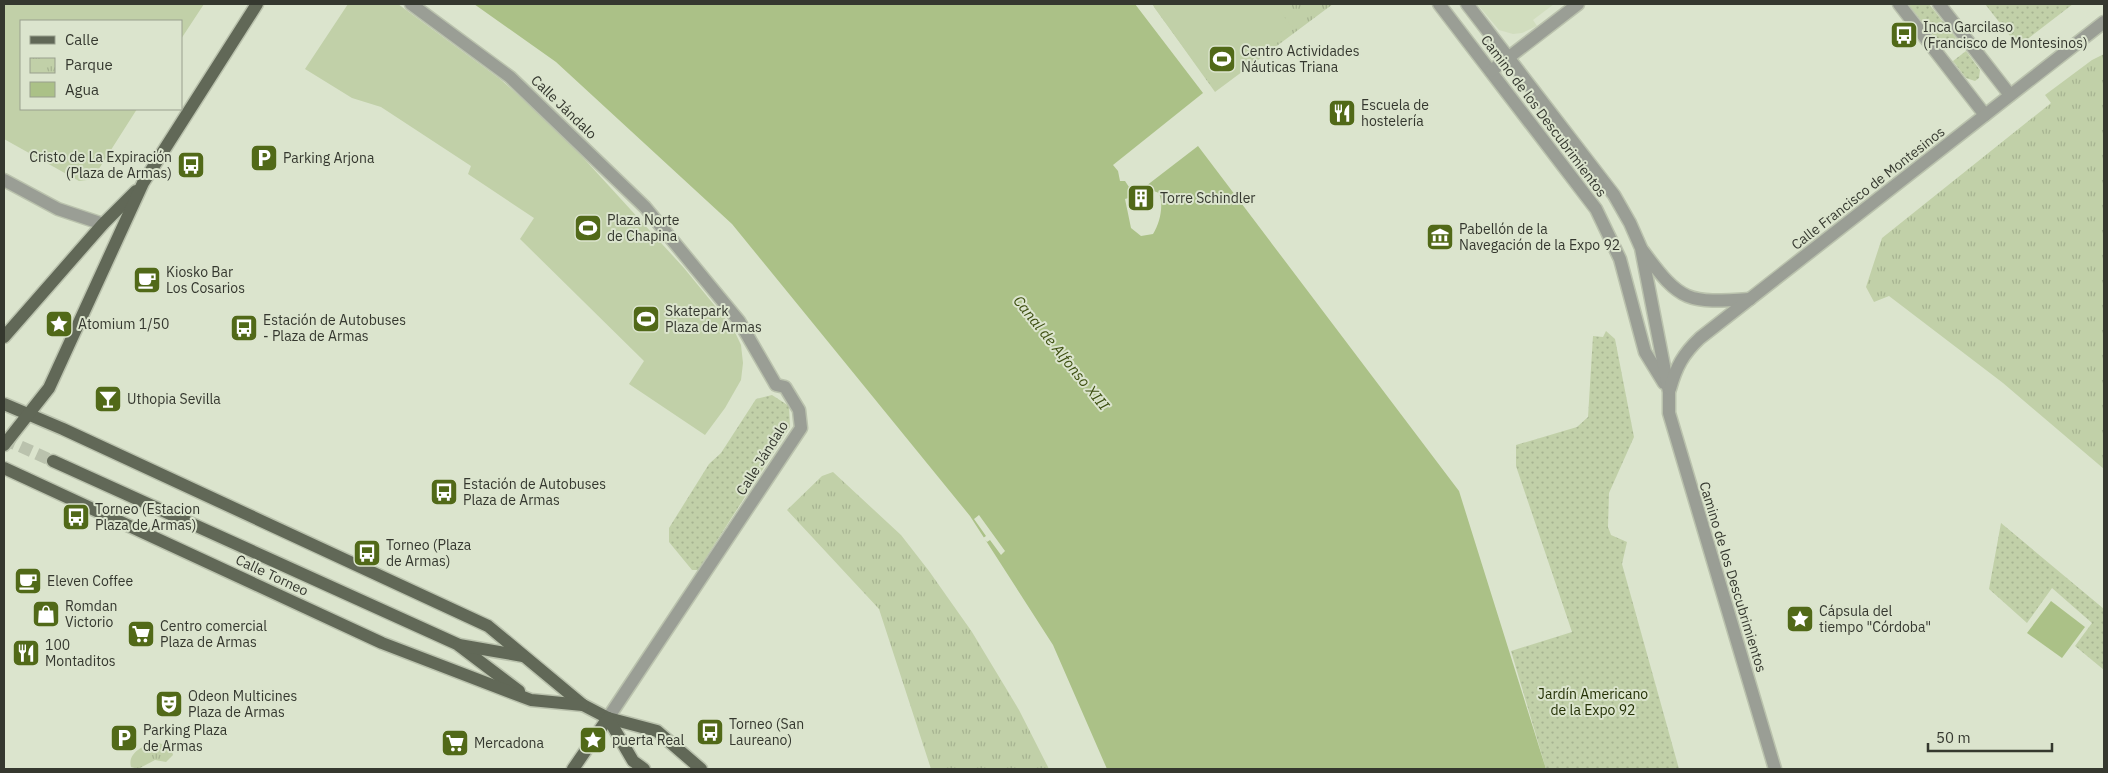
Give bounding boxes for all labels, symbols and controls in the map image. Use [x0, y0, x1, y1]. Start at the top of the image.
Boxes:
place label: Inca Garcilaso (Francisco de Montesinos) [1923, 18, 2088, 52]
legend [20, 20, 182, 110]
bus stop icon: Inca Garcilaso (Francisco de Montesinos) [1889, 20, 1919, 50]
text: Calle [65, 30, 99, 49]
street label: Camino de los Descubrimientos [1477, 31, 1611, 201]
place label: Centro Actividades Náuticas Triana [1241, 42, 1360, 76]
sports icon: Centro Actividades Náuticas Triana [1207, 44, 1237, 74]
text: Parque [65, 55, 113, 74]
street label: Calle Jándalo [527, 71, 601, 143]
text: Agua [65, 80, 99, 99]
place label: Escuela de hostelería [1361, 96, 1429, 130]
restaurant icon: Escuela de hostelería [1327, 98, 1357, 128]
street label: Calle Francisco de Montesinos [1788, 122, 1949, 254]
parking icon: Parking Arjona [249, 143, 279, 173]
place label: Cristo de La Expiración (Plaza de Armas) [29, 148, 172, 182]
place label: Parking Arjona [283, 149, 375, 167]
bus stop icon: Cristo de La Expiración (Plaza de Armas) [176, 150, 206, 180]
building icon: Torre Schindler [1126, 183, 1156, 213]
place label: Torre Schindler [1160, 189, 1255, 207]
place label: Plaza Norte de Chapina [607, 211, 680, 245]
sports icon: Plaza Norte de Chapina [573, 213, 603, 243]
place label: Pabellón de la Navegación de la Expo 92 [1459, 220, 1620, 254]
museum icon: Pabellón de la Navegación de la Expo 92 [1425, 222, 1455, 252]
place label: Kiosko Bar Los Cosarios [166, 263, 245, 297]
cafe icon: Kiosko Bar Los Cosarios [132, 265, 162, 295]
water label: Canal de Alfonso XIII [1009, 291, 1114, 415]
place label: Skatepark Plaza de Armas [665, 302, 762, 336]
sports icon: Skatepark Plaza de Armas [631, 304, 661, 334]
place icon: Atomium 1/50 [44, 309, 74, 339]
place label: Estación de Autobuses - Plaza de Armas [263, 311, 406, 345]
bus stop icon: Estación de Autobuses - Plaza de Armas [229, 313, 259, 343]
place label: Atomium 1/50 [78, 315, 169, 333]
bar icon: Uthopia Sevilla [93, 384, 123, 414]
place label: Uthopia Sevilla [127, 390, 221, 408]
street label: Calle Jándalo [732, 417, 792, 499]
place label: Estación de Autobuses Plaza de Armas [463, 475, 606, 509]
bus stop icon: Estación de Autobuses Plaza de Armas [429, 477, 459, 507]
street label: Camino de los Descubrimientos [1695, 480, 1771, 675]
place label: Torneo (Estacion Plaza de Armas) [95, 500, 200, 534]
bus stop icon: Torneo (Estacion Plaza de Armas) [61, 502, 91, 532]
place label: Torneo (Plaza de Armas) [386, 536, 472, 570]
bus stop icon: Torneo (Plaza de Armas) [352, 538, 382, 568]
street label: Calle Torneo [233, 550, 311, 600]
cafe icon: Eleven Coffee [13, 566, 43, 596]
place label: Eleven Coffee [47, 572, 133, 590]
place label: Romdan Victorio [65, 597, 117, 631]
shop icon: Romdan Victorio [31, 599, 61, 629]
place label: Cápsula del tiempo "Córdoba" [1819, 602, 1931, 636]
place icon: Cápsula del tiempo "Córdoba" [1785, 604, 1815, 634]
place label: Centro comercial Plaza de Armas [160, 617, 267, 651]
supermarket icon: Centro comercial Plaza de Armas [126, 619, 156, 649]
place label: 100 Montaditos [45, 636, 116, 670]
restaurant icon: 100 Montaditos [11, 638, 41, 668]
park label: Jardín Americano de la Expo 92 [1538, 685, 1648, 719]
place label: Odeon Multicines Plaza de Armas [188, 687, 297, 721]
theatre icon: Odeon Multicines Plaza de Armas [154, 689, 184, 719]
place label: Torneo (San Laureano) [729, 715, 804, 749]
bus stop icon: Torneo (San Laureano) [695, 717, 725, 747]
scale bar [1928, 720, 2052, 752]
place label: Parking Plaza de Armas [143, 721, 228, 755]
parking icon: Parking Plaza de Armas [109, 723, 139, 753]
place icon: puerta Real [578, 725, 608, 755]
supermarket icon: Mercadona [440, 728, 470, 758]
text: 50 m [1936, 728, 1971, 747]
place label: puerta Real [612, 731, 685, 749]
place label: Mercadona [474, 734, 545, 752]

